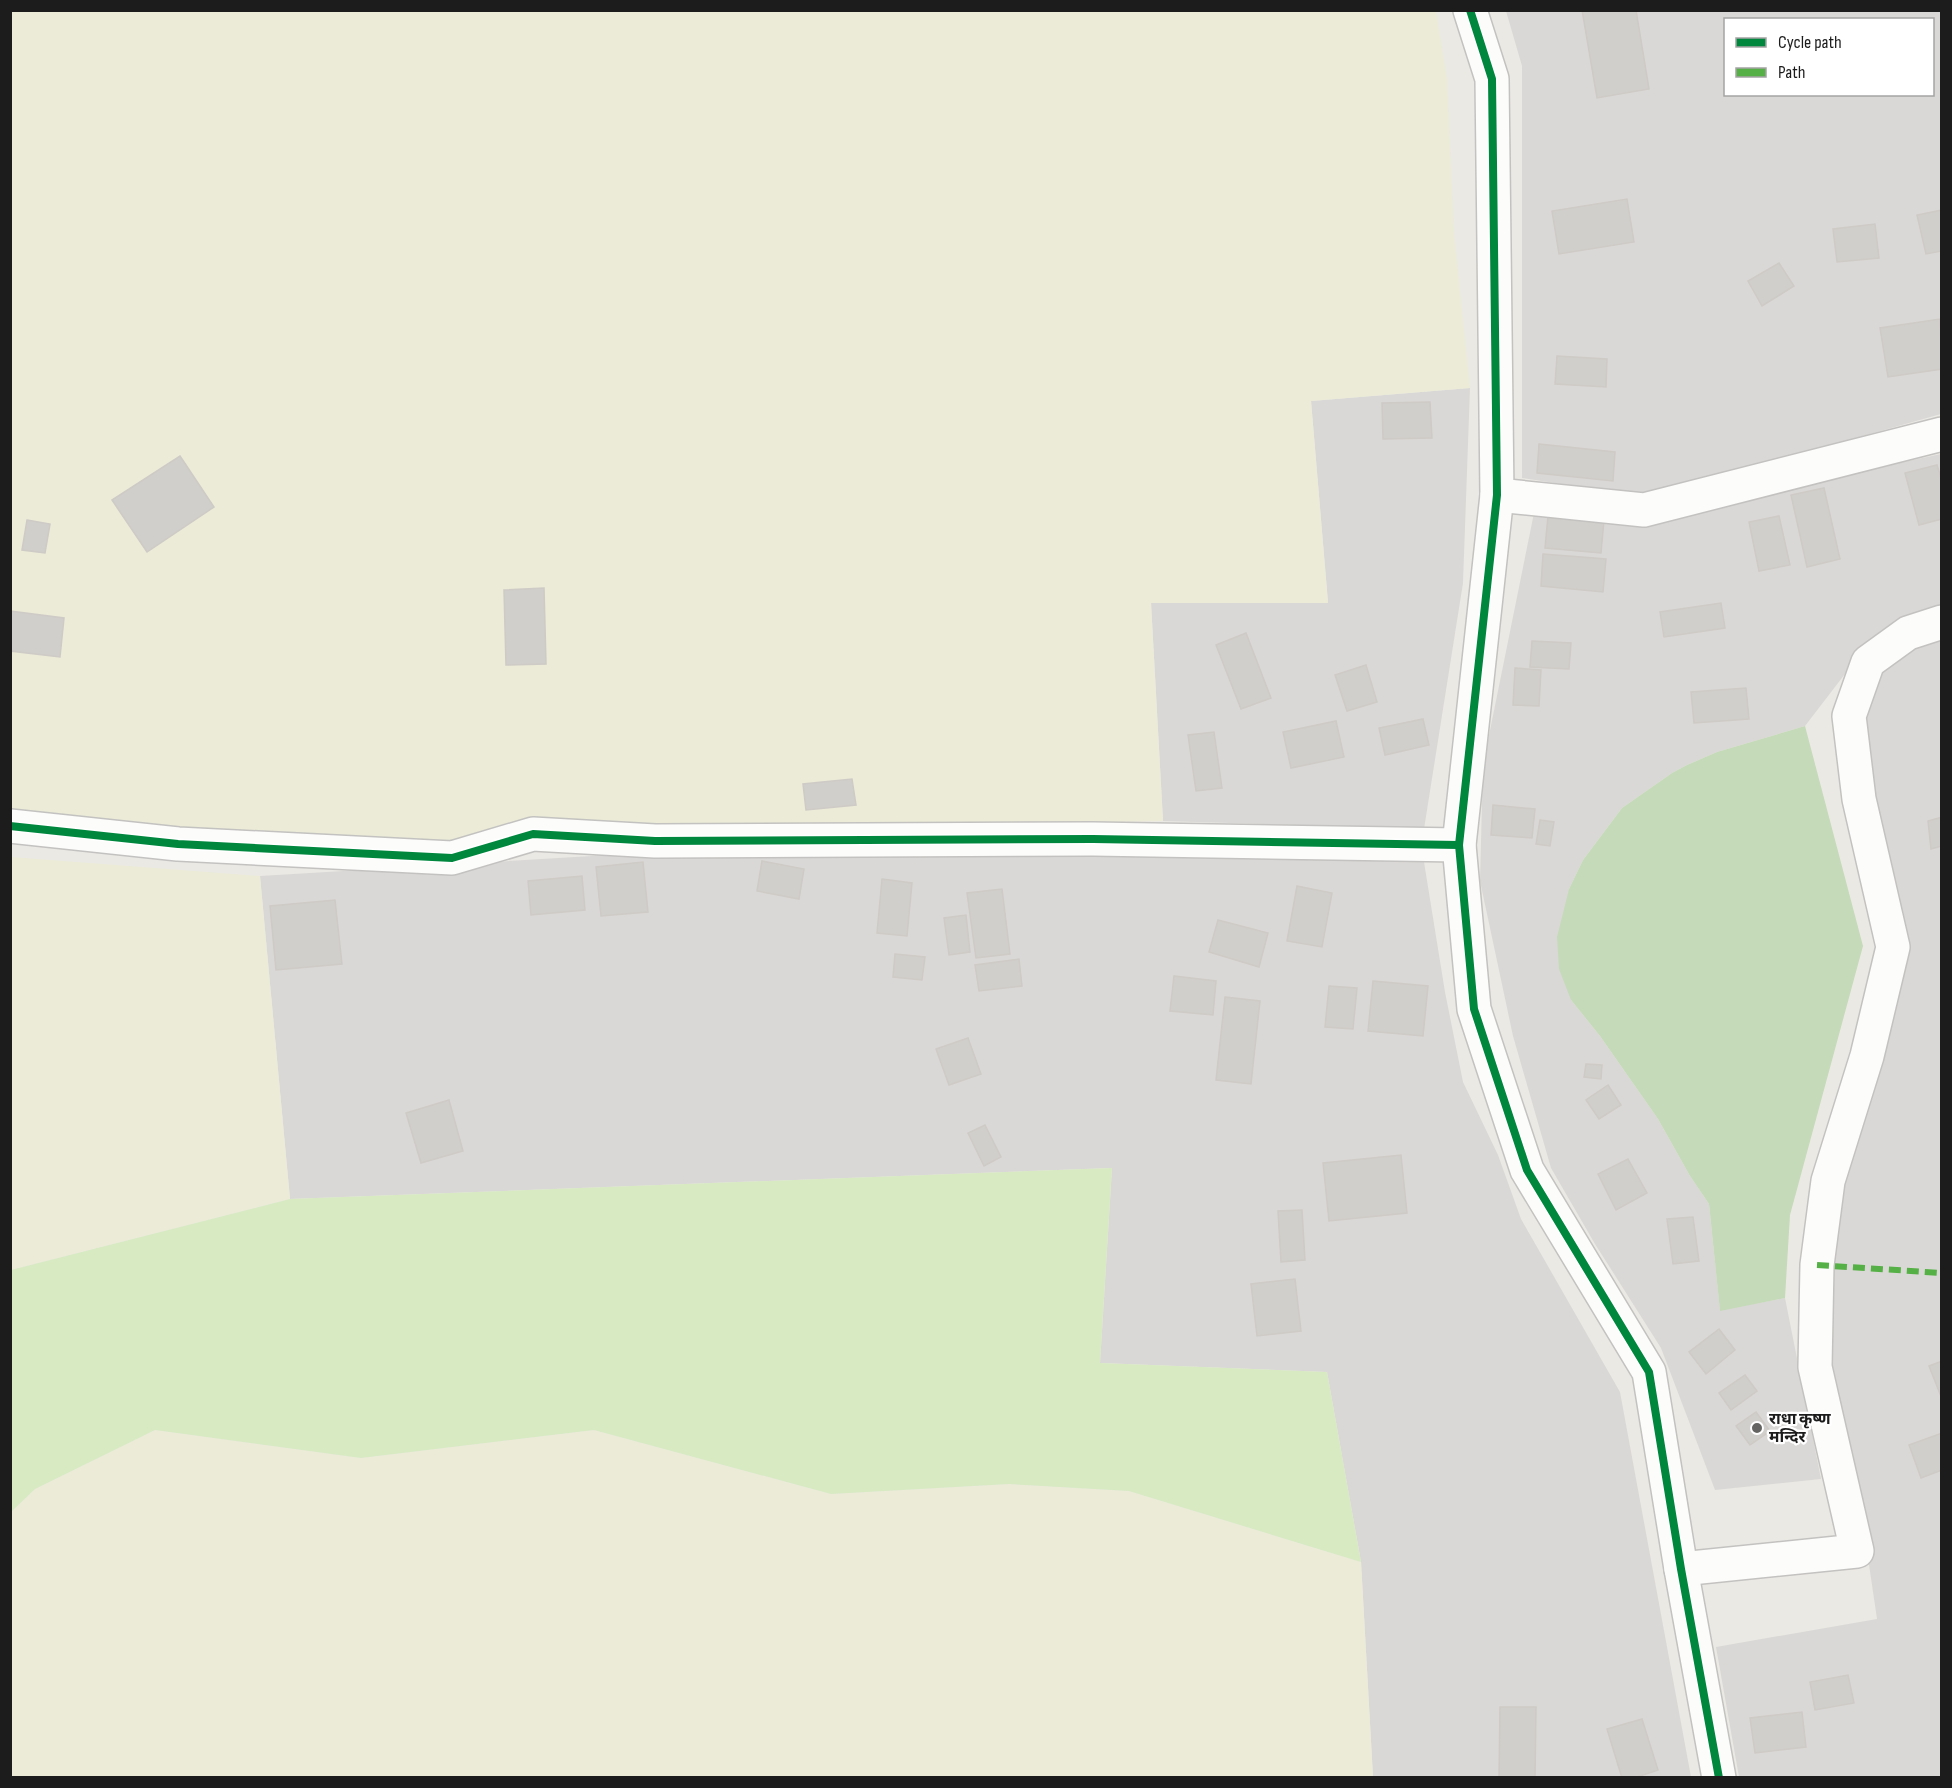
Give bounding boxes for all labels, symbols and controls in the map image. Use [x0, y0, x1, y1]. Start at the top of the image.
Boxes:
legend [1724, 18, 1934, 96]
text: Cycle path [1778, 32, 1842, 53]
text: Path [1778, 62, 1806, 83]
place label: राधा कृष्ण मन्दिर [1769, 1410, 1832, 1447]
marker: राधा कृष्ण मन्दिर [1750, 1421, 1764, 1435]

